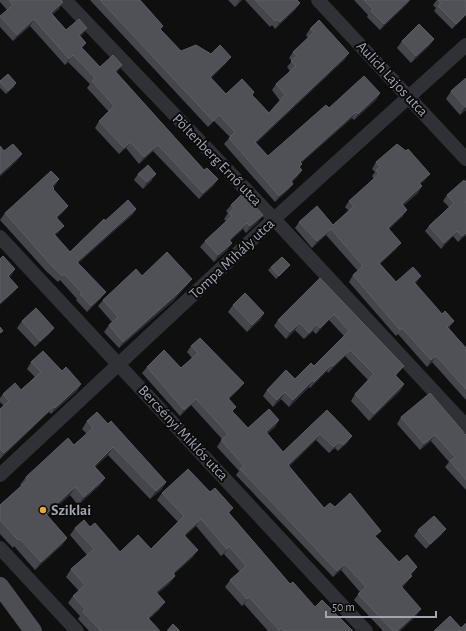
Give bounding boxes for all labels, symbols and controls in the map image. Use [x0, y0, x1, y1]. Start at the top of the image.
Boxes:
street label: Aulich Lajos utca [354, 39, 431, 120]
street label: Pöltenberg Ernő utca [170, 111, 264, 209]
street label: Tompa Mihály utca [187, 216, 277, 302]
street label: Bercsényi Miklós utca [135, 383, 231, 484]
place label: Sziklai [51, 503, 91, 518]
marker: Sziklai [38, 505, 48, 515]
scale bar [326, 593, 436, 619]
text: 50 m [332, 601, 355, 613]

